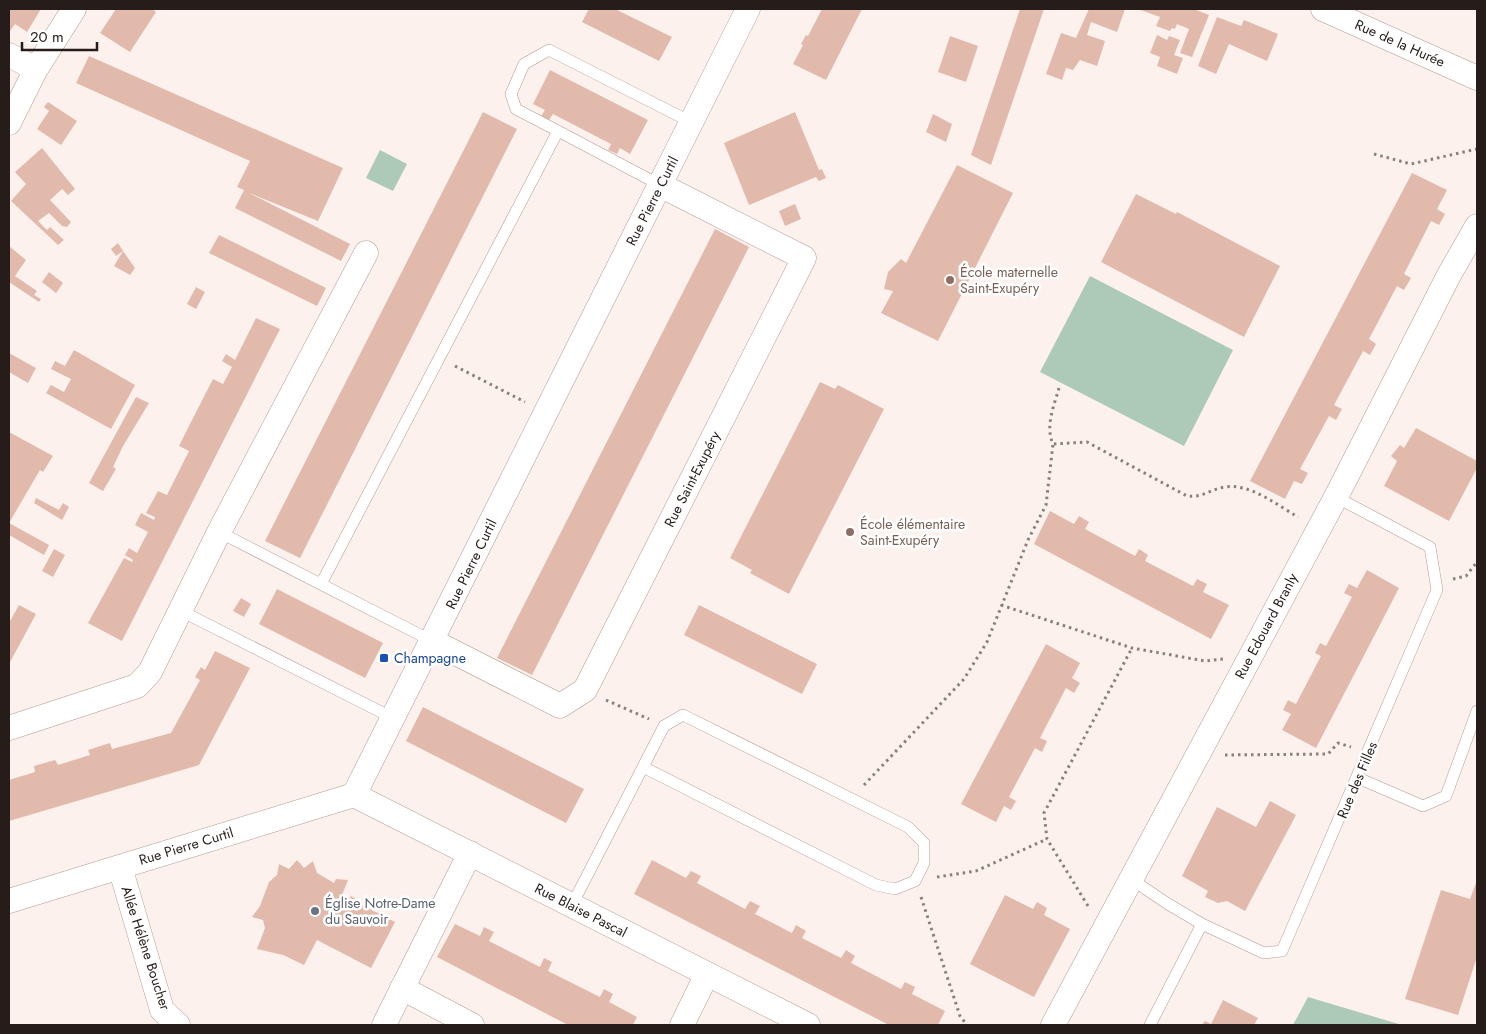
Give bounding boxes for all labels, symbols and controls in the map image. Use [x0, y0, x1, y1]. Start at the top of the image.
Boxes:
street label: Rue de la Hurée [1352, 14, 1448, 72]
scale bar [22, 20, 98, 52]
text: 20 m [30, 26, 64, 48]
street label: Rue Pierre Curtil [621, 153, 683, 249]
place label: École maternelle Saint-Exupéry [960, 262, 1058, 298]
marker: École maternelle Saint-Exupéry [944, 274, 956, 286]
street label: Rue Saint-Exupéry [659, 427, 725, 531]
place label: École élémentaire Saint-Exupéry [860, 514, 965, 550]
street label: Rue Pierre Curtil [441, 516, 501, 612]
marker: École élémentaire Saint-Exupéry [844, 526, 856, 538]
street label: Rue Edouard Branly [1230, 569, 1303, 682]
place label: Champagne [394, 648, 466, 668]
marker: Champagne [378, 652, 390, 664]
street label: Rue des Filles [1332, 738, 1382, 821]
street label: Rue Pierre Curtil [136, 822, 236, 870]
street label: Rue Blaise Pascal [531, 878, 631, 942]
street label: Allée Hélène Boucher [116, 883, 176, 1013]
place label: Église Notre-Dame du Sauvoir [325, 893, 436, 929]
marker: Église Notre-Dame du Sauvoir [309, 905, 321, 917]

